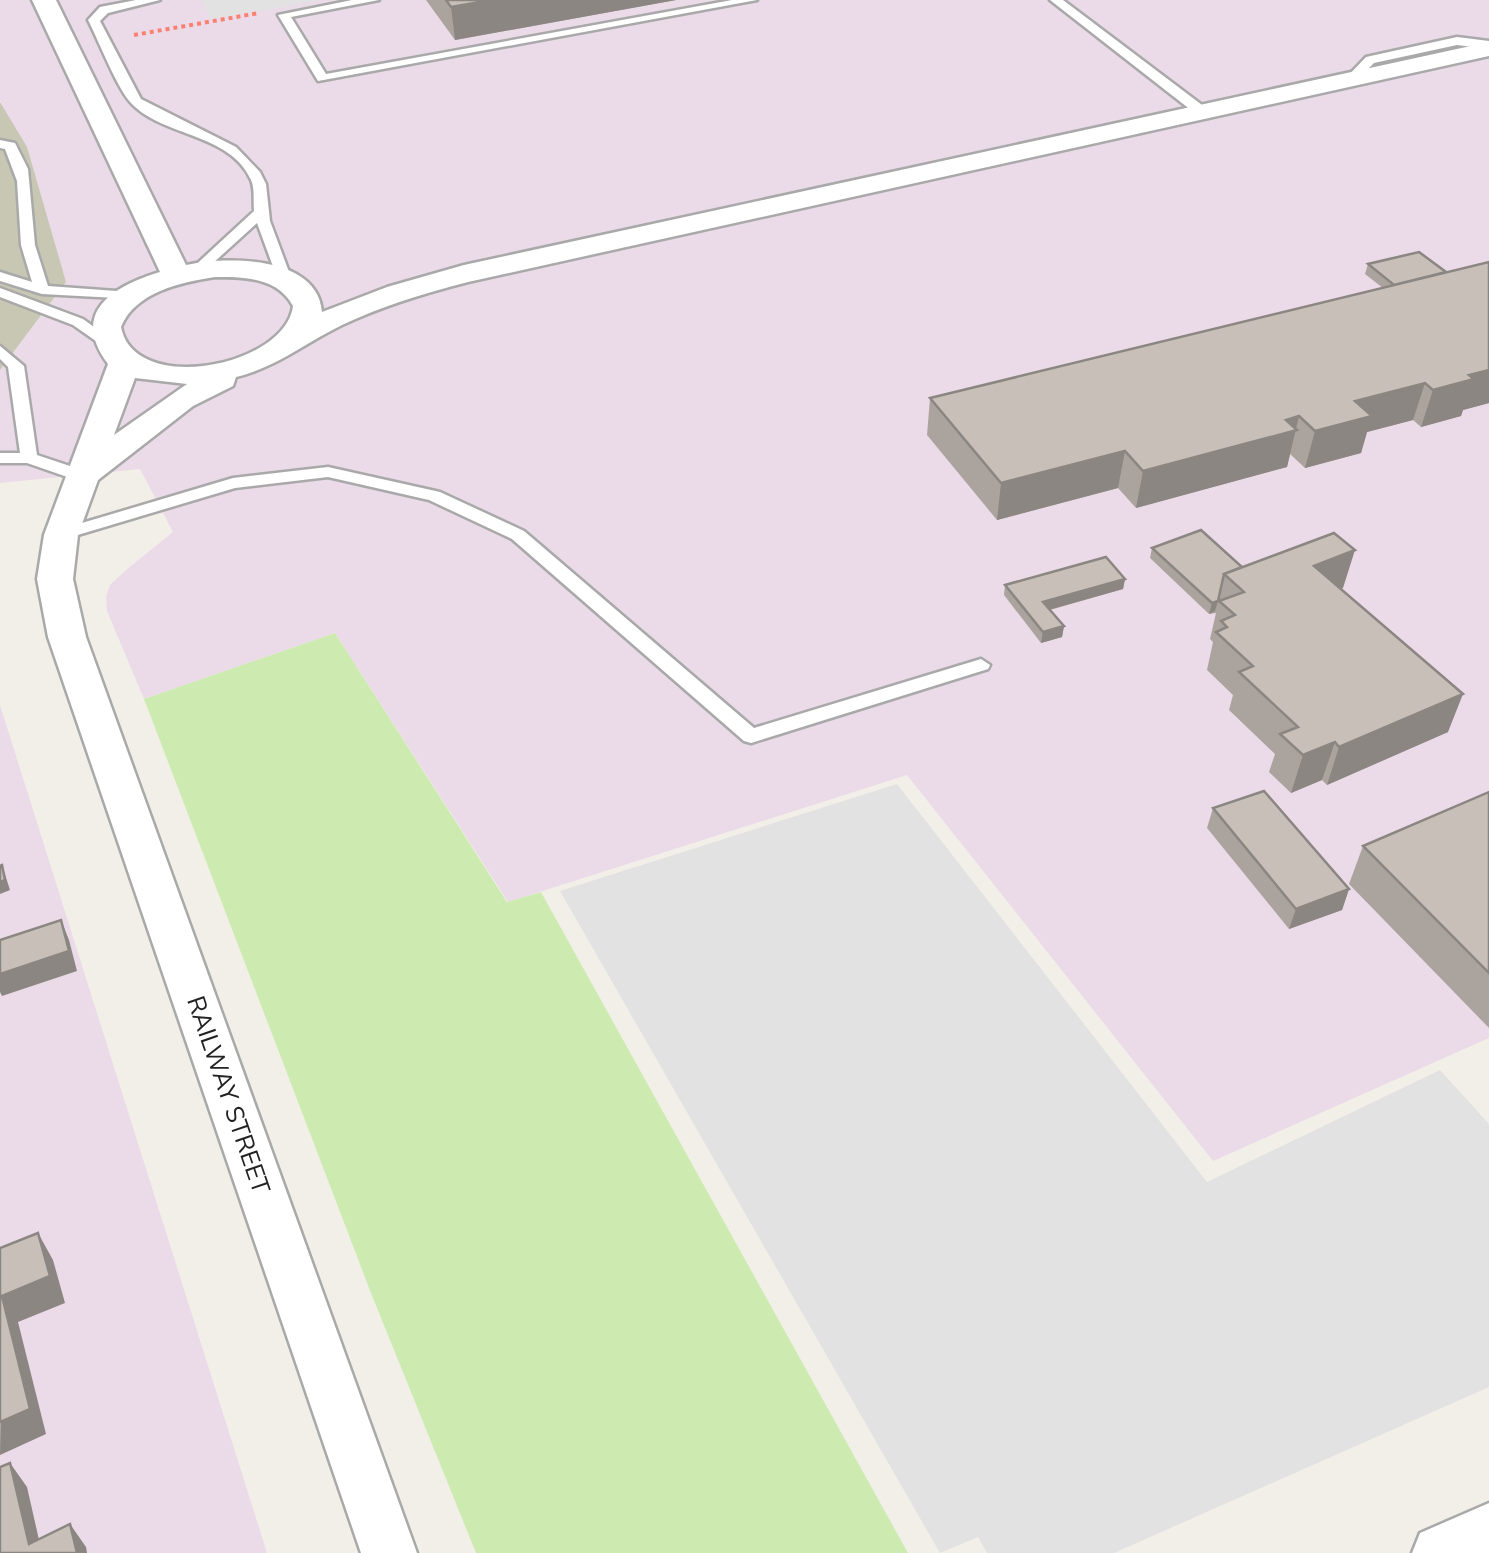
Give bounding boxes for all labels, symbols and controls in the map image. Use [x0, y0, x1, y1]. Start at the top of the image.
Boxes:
street label: RAILWAY STREET [178, 992, 278, 1198]

